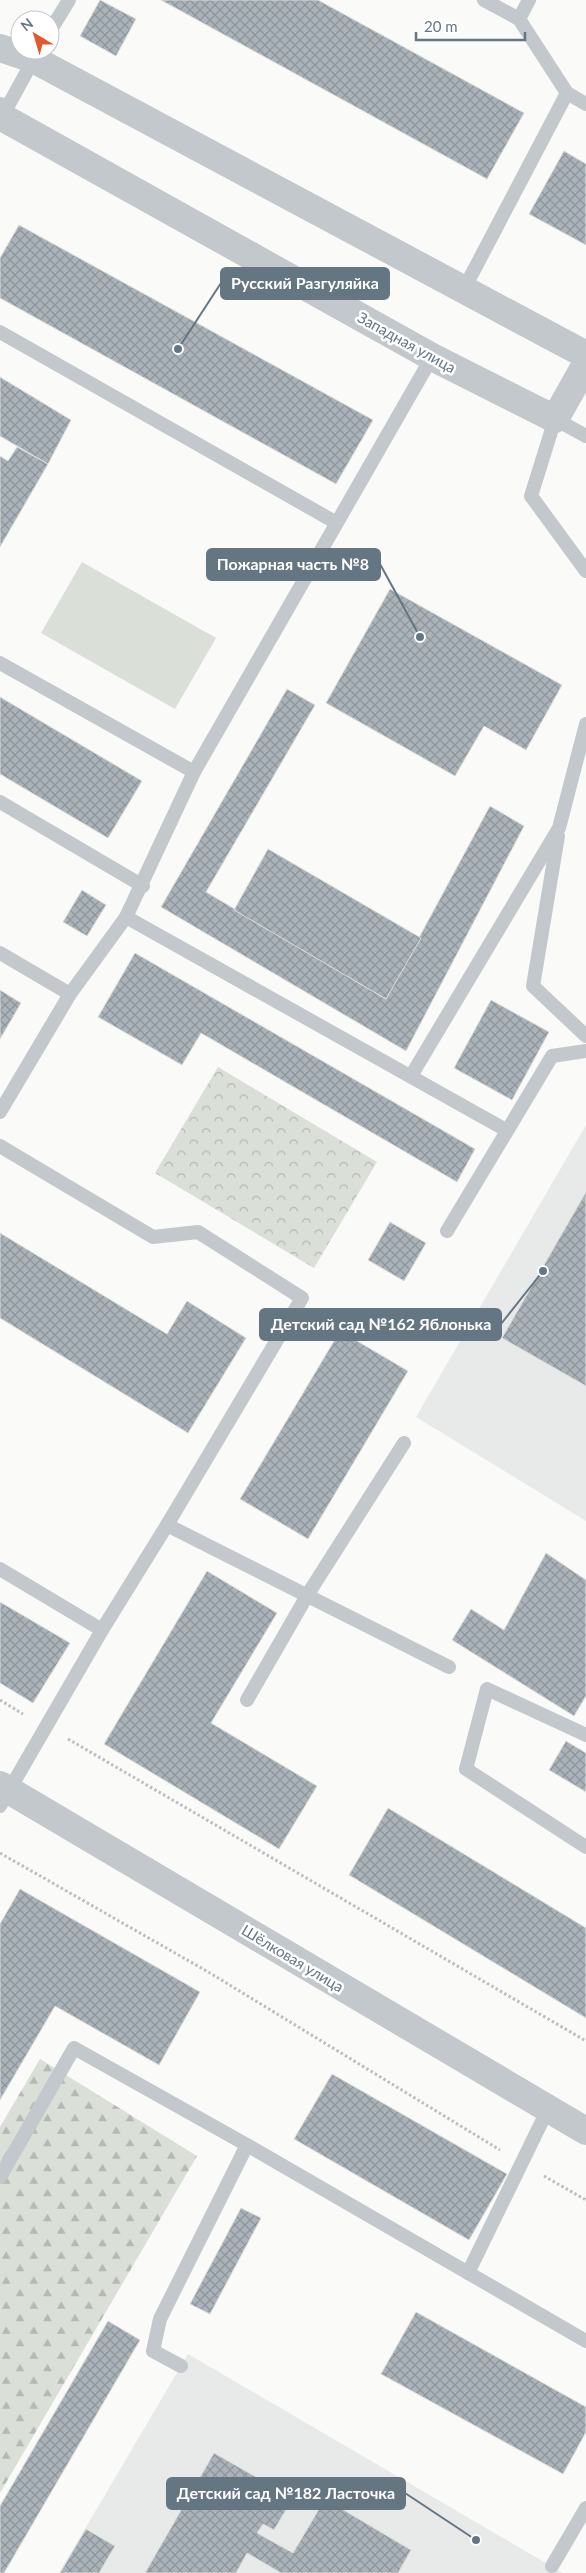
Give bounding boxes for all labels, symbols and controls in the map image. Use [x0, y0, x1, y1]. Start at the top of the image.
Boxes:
north arrow [10, 10, 60, 60]
scale bar [416, 10, 525, 42]
text: N [17, 14, 36, 34]
text: 20 m [424, 17, 458, 35]
callout: Русский Разгуляйка [221, 268, 389, 299]
text: Русский Разгуляйка [231, 273, 379, 292]
street label: Западная улица [355, 308, 459, 376]
callout: Пожарная часть №8 [207, 549, 380, 580]
text: Пожарная часть №8 [217, 554, 369, 573]
callout: Детский сад №162 Яблонька [260, 1309, 501, 1340]
text: Детский сад №162 Яблонька [271, 1314, 491, 1333]
street label: Шёлковая улица [239, 1920, 347, 1996]
callout: Детский сад №182 Ласточка [167, 2478, 405, 2509]
text: Детский сад №182 Ласточка [177, 2483, 395, 2502]

